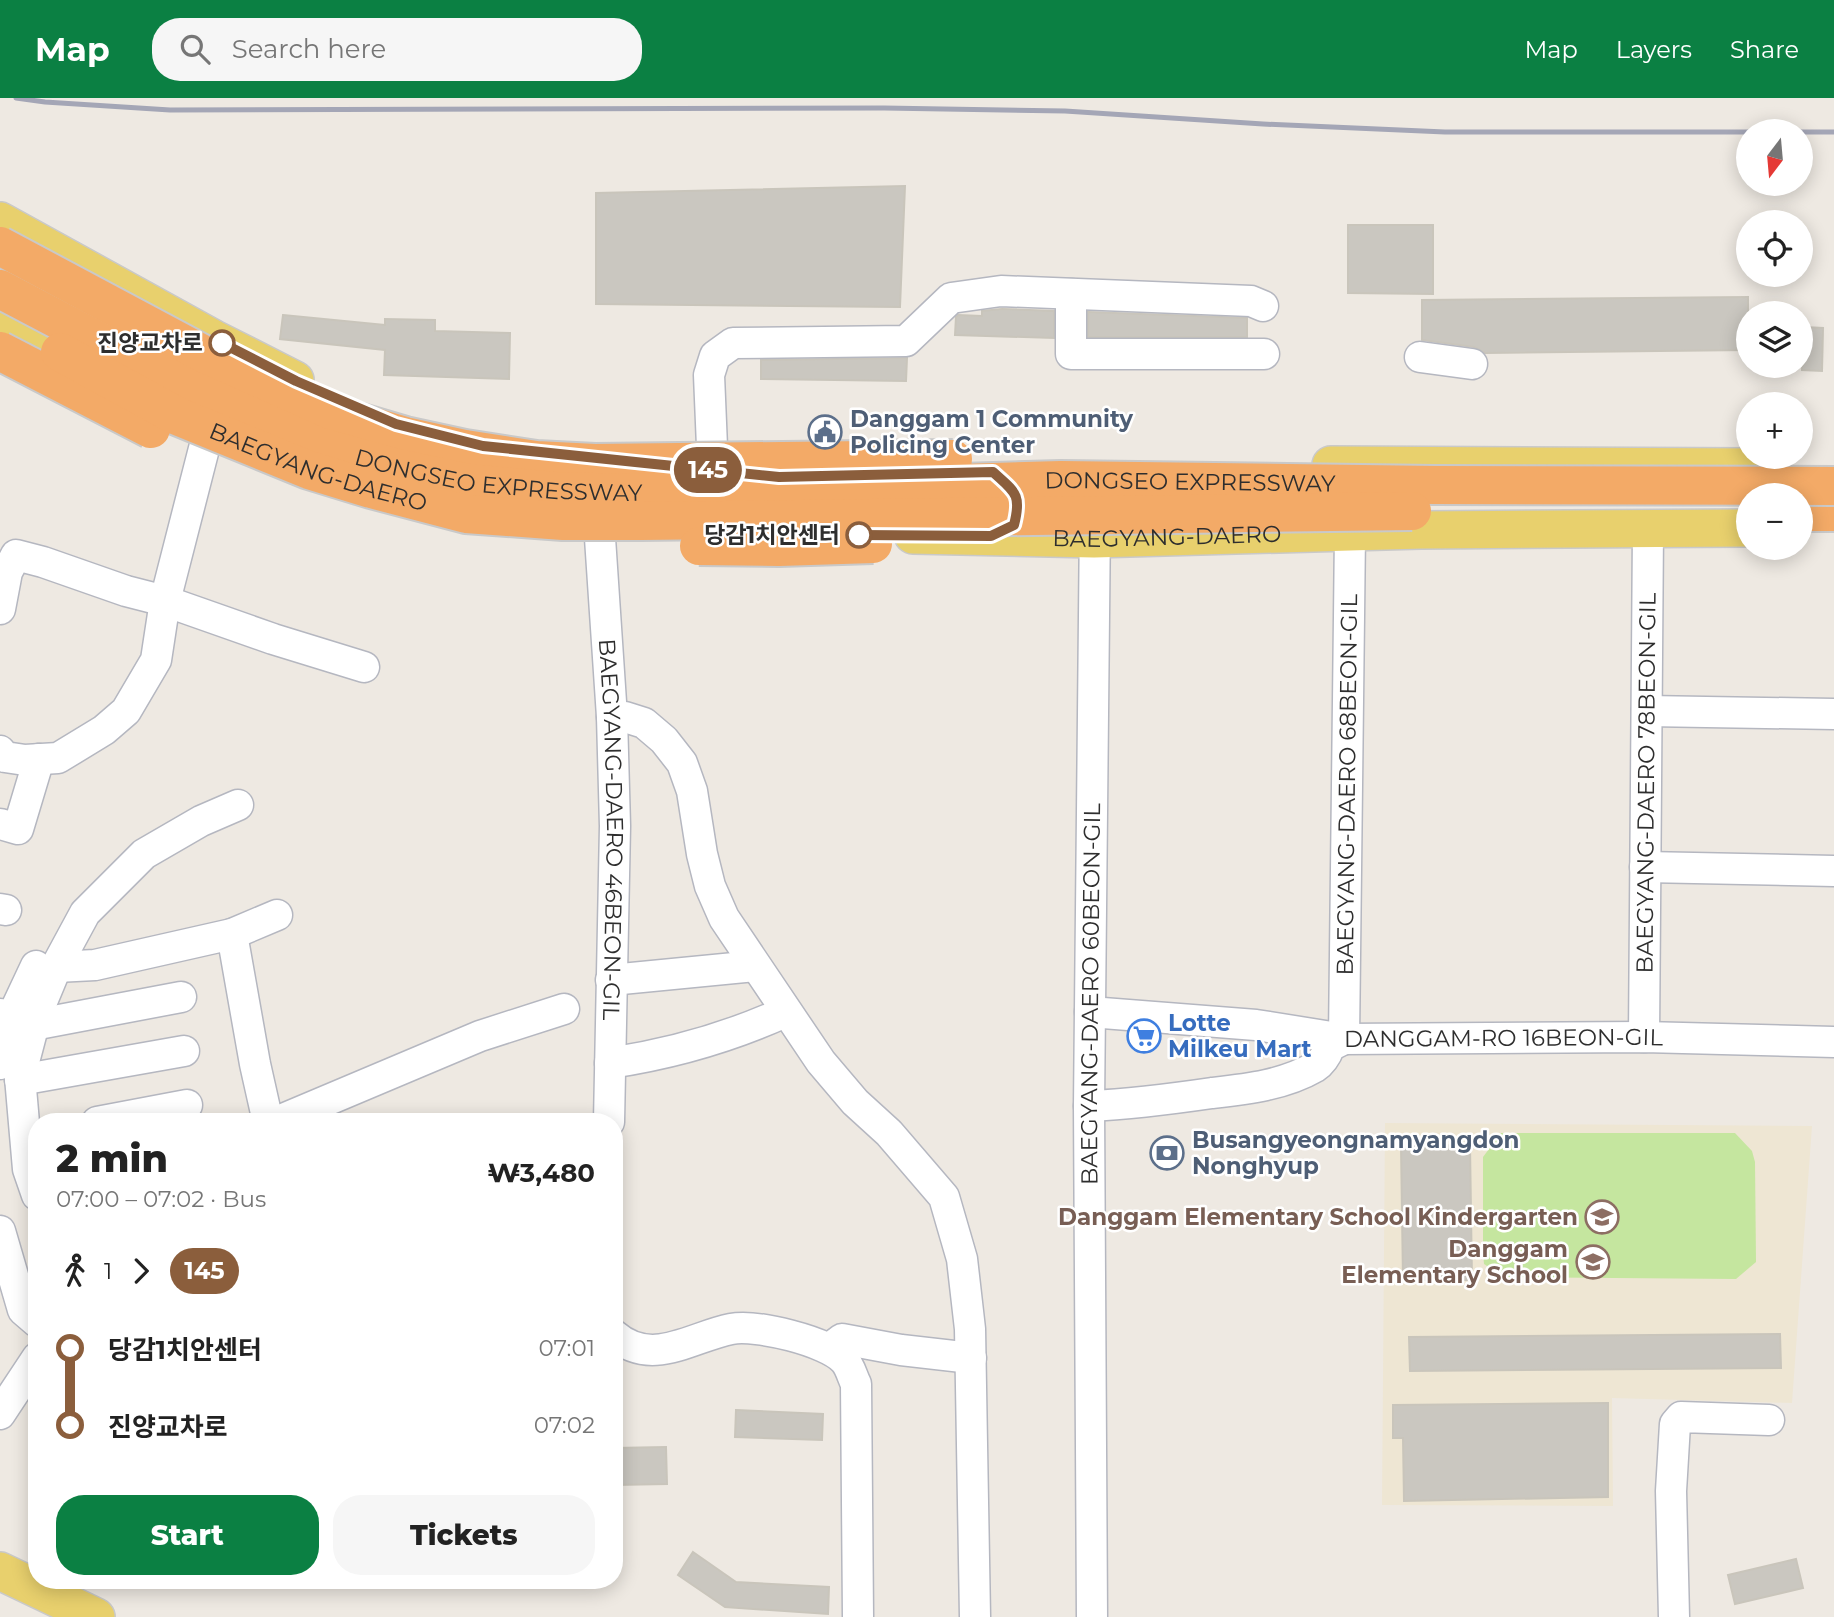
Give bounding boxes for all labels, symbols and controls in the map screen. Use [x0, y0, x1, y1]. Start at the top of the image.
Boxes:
search box [152, 18, 642, 81]
text: Map [35, 29, 110, 69]
icon: search [176, 30, 214, 68]
text: Search here [232, 33, 386, 65]
text: Map [1524, 35, 1578, 64]
text: Layers [1616, 35, 1692, 64]
text: Share [1730, 35, 1799, 64]
north arrow [1736, 119, 1813, 196]
map controls [1736, 119, 1813, 560]
button: locate [1736, 210, 1813, 287]
button: layers [1736, 301, 1813, 378]
place label: 진양교차로 [97, 329, 203, 357]
marker: 진양교차로 [209, 330, 235, 356]
button: + [1736, 392, 1813, 469]
place label: Danggam 1 Community Policing Center [850, 405, 1133, 459]
public building icon: Danggam 1 Community Policing Center [806, 413, 844, 451]
street label: BAEGYANG-DAERO [205, 417, 430, 517]
street label: DONGSEO EXPRESSWAY [352, 443, 644, 507]
line badge: 145 [668, 447, 748, 493]
text: 145 [688, 455, 728, 484]
street label: DONGSEO EXPRESSWAY [1044, 466, 1336, 498]
button: − [1736, 483, 1813, 560]
street label: BAEGYANG-DAERO [1052, 520, 1282, 553]
place label: 당감1치안센터 [704, 521, 840, 549]
marker: 당감1치안센터 [846, 522, 872, 548]
street label: BAEGYANG-DAERO 78BEON-GIL [1631, 592, 1662, 973]
street label: BAEGYANG-DAERO 68BEON-GIL [1331, 593, 1363, 976]
street label: BAEGYANG-DAERO 46BEON-GIL [593, 638, 629, 1021]
street label: BAEGYANG-DAERO 60BEON-GIL [1075, 802, 1106, 1185]
place label: Lotte Milkeu Mart [1168, 1009, 1312, 1063]
supermarket icon: Lotte Milkeu Mart [1125, 1017, 1163, 1055]
street label: DANGGAM-RO 16BEON-GIL [1344, 1023, 1664, 1053]
place label: Busangyeongnamyangdon Nonghyup [1192, 1126, 1519, 1180]
bank icon: Busangyeongnamyangdon Nonghyup [1148, 1134, 1186, 1172]
text: 2 min [56, 1135, 168, 1182]
text: ₩3,480 [487, 1157, 595, 1189]
text: 07:00 – 07:02 · Bus [56, 1185, 266, 1213]
school or university icon: Danggam Elementary School Kindergarten [1583, 1198, 1621, 1236]
place label: Danggam Elementary School Kindergarten [1058, 1203, 1578, 1231]
place label: Danggam Elementary School [1341, 1235, 1568, 1289]
school or university icon: Danggam Elementary School [1574, 1243, 1612, 1281]
icon: walk [56, 1252, 94, 1290]
icon: forward [122, 1252, 160, 1290]
text: 145 [184, 1256, 225, 1285]
text: 1 [104, 1257, 112, 1285]
text: 당감1치안센터 [108, 1334, 262, 1366]
text: 07:01 [538, 1334, 595, 1362]
text: 진양교차로 [108, 1411, 228, 1443]
text: 07:02 [534, 1411, 595, 1439]
button: Start [56, 1495, 319, 1575]
button: Tickets [333, 1495, 595, 1575]

